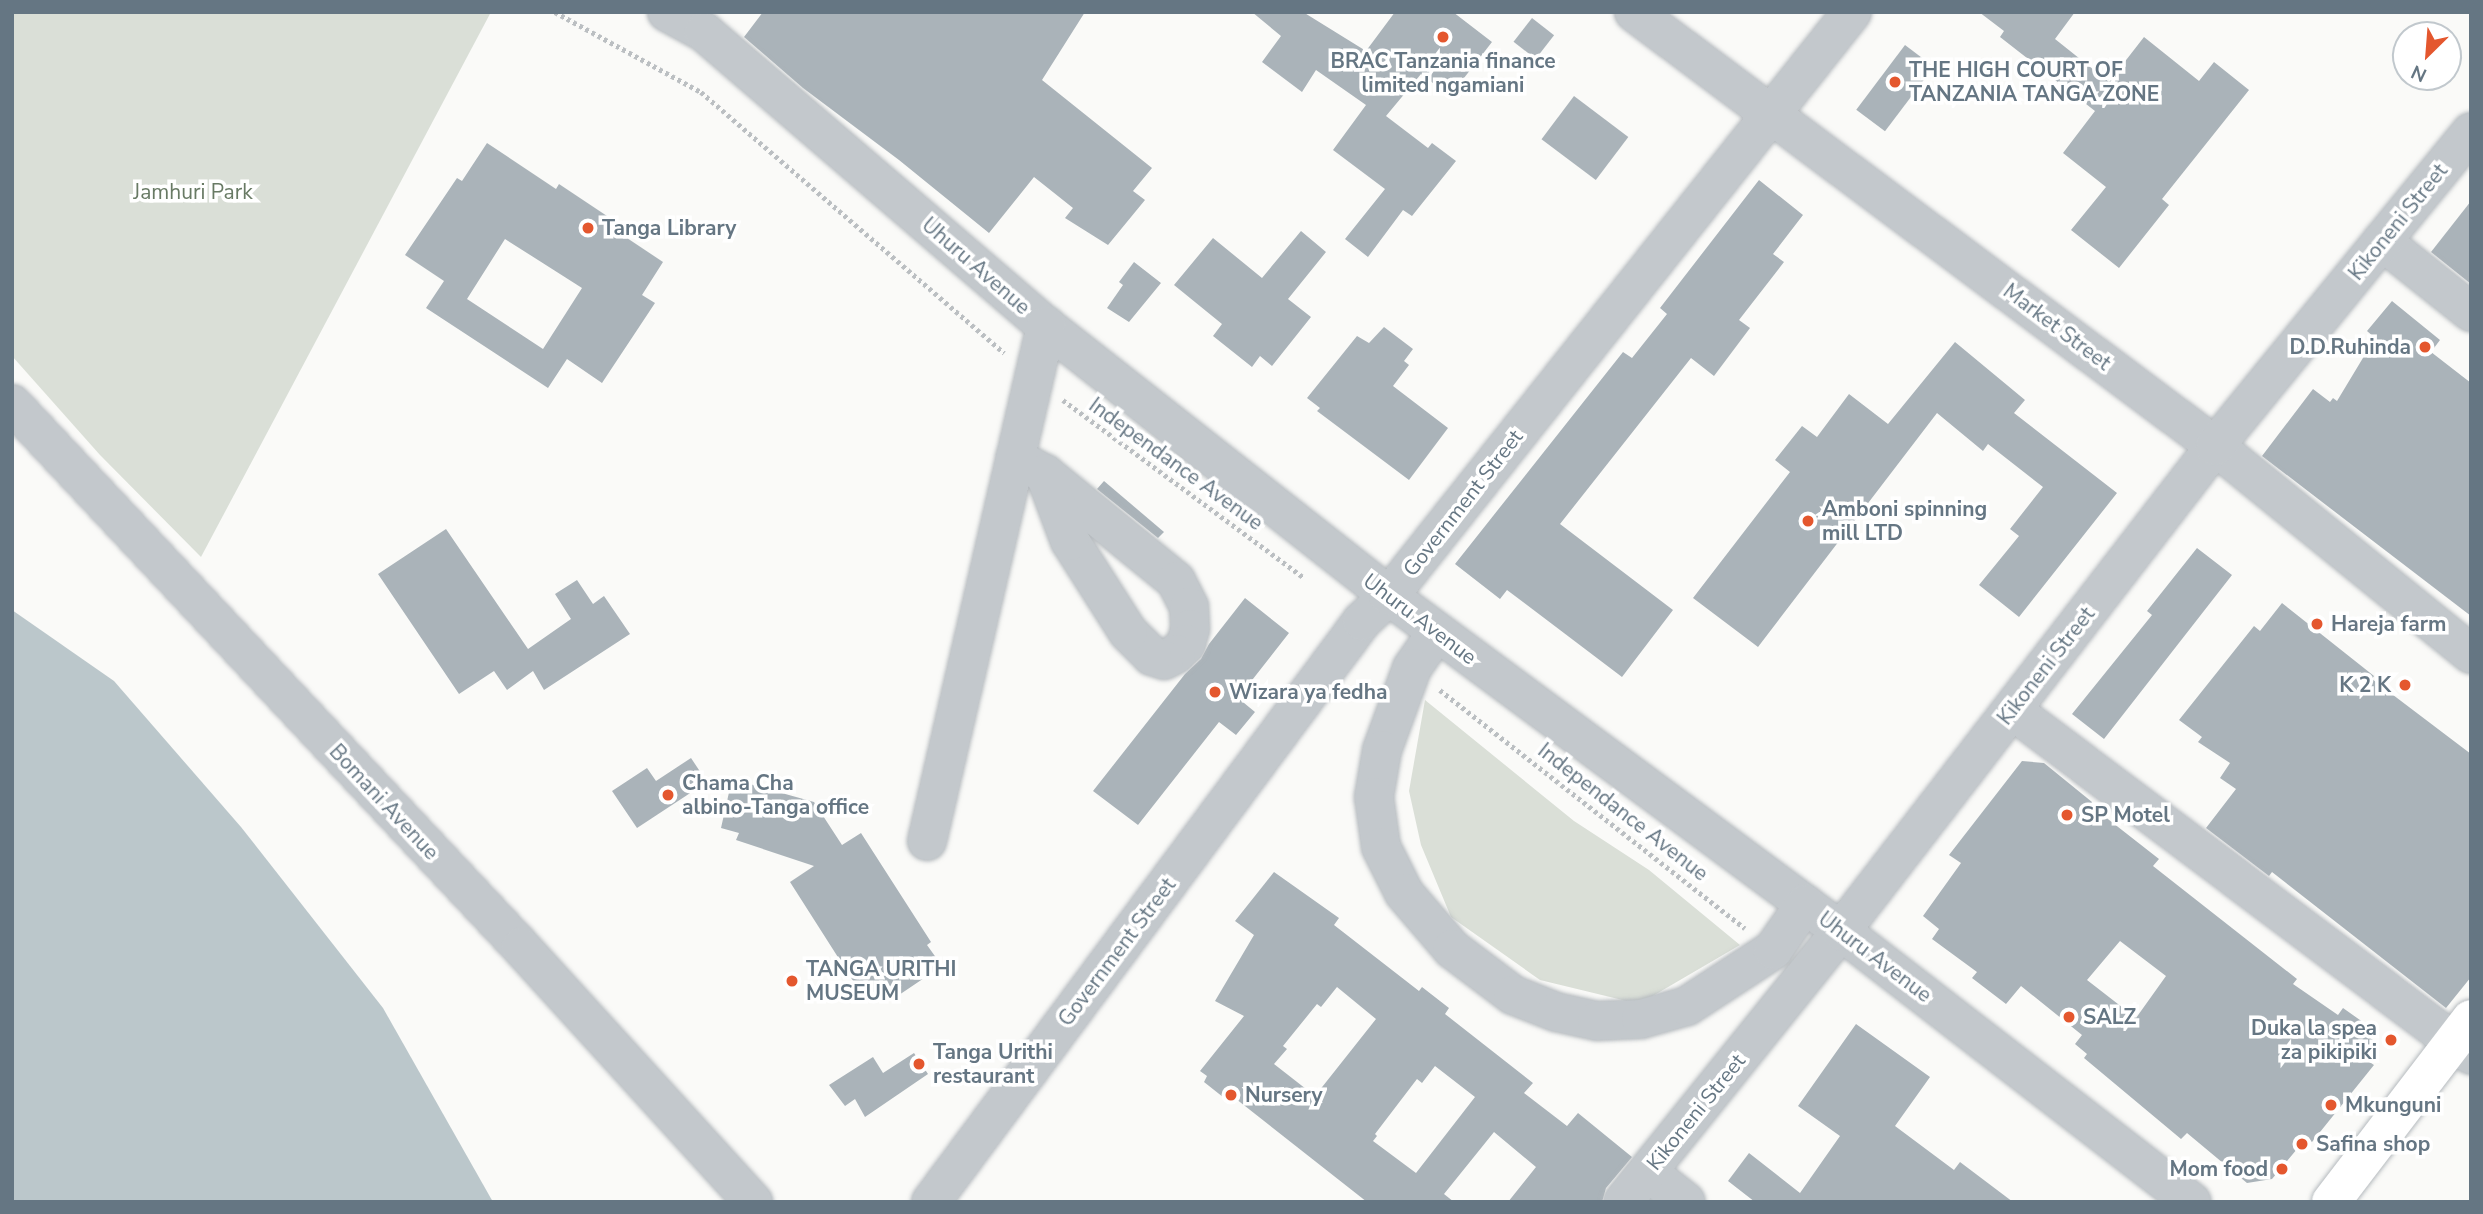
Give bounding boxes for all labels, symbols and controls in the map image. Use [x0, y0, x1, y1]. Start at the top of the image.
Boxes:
north arrow [2392, 21, 2462, 91]
marker: BRAC Tanzania finance limited ngamiani [1435, 29, 1451, 45]
place label: BRAC Tanzania finance limited ngamiani [1330, 48, 1556, 98]
place label: THE HIGH COURT OF TANZANIA TANGA ZONE [1909, 57, 2159, 107]
text: N [2407, 58, 2431, 88]
marker: THE HIGH COURT OF TANZANIA TANGA ZONE [1887, 74, 1903, 90]
street label: Kikoneni Street [2343, 159, 2453, 285]
park label: Jamhuri Park [133, 179, 253, 205]
street label: Uhuru Avenue [917, 212, 1035, 320]
place label: Tanga Library [602, 215, 736, 241]
marker: Tanga Library [580, 220, 596, 236]
street label: Market Street [1998, 278, 2116, 376]
place label: D.D.Ruhinda [2290, 334, 2411, 360]
marker: D.D.Ruhinda [2417, 339, 2433, 355]
street label: Independance Avenue [1084, 392, 1268, 536]
street label: Government Street [1398, 425, 1528, 581]
place label: Amboni spinning mill LTD [1822, 496, 1987, 546]
marker: Amboni spinning mill LTD [1800, 513, 1816, 529]
street label: Uhuru Avenue [1358, 568, 1482, 670]
street label: Kikoneni Street [1992, 602, 2100, 730]
place label: Hareja farm [2331, 611, 2446, 637]
marker: Hareja farm [2309, 616, 2325, 632]
place label: K 2 K [2339, 672, 2391, 698]
marker: K 2 K [2397, 677, 2413, 693]
place label: Wizara ya fedha [1229, 679, 1387, 705]
marker: Wizara ya fedha [1207, 684, 1223, 700]
street label: Independance Avenue [1533, 738, 1713, 886]
street label: Bomani Avenue [324, 739, 444, 865]
place label: Chama Cha albino-Tanga office [682, 770, 869, 820]
marker: Chama Cha albino-Tanga office [660, 787, 676, 803]
place label: SP Motel [2081, 802, 2170, 828]
marker: SP Motel [2059, 807, 2075, 823]
street label: Government Street [1053, 873, 1181, 1031]
street label: Uhuru Avenue [1813, 906, 1937, 1008]
place label: TANGA URITHI MUSEUM [806, 956, 956, 1006]
marker: TANGA URITHI MUSEUM [784, 973, 800, 989]
place label: SALZ [2083, 1004, 2136, 1030]
marker: SALZ [2061, 1009, 2077, 1025]
place label: Duka la spea za pikipiki [2251, 1015, 2377, 1065]
marker: Duka la spea za pikipiki [2383, 1032, 2399, 1048]
place label: Tanga Urithi restaurant [933, 1039, 1053, 1089]
street label: Kikoneni Street [1641, 1049, 1751, 1175]
marker: Tanga Urithi restaurant [911, 1056, 927, 1072]
place label: Nursery [1245, 1082, 1323, 1108]
marker: Nursery [1223, 1087, 1239, 1103]
place label: Mkunguni [2345, 1092, 2441, 1118]
marker: Mkunguni [2323, 1097, 2339, 1113]
place label: Safina shop [2316, 1131, 2430, 1157]
marker: Safina shop [2294, 1136, 2310, 1152]
place label: Mom food [2169, 1156, 2268, 1182]
marker: Mom food [2274, 1161, 2290, 1177]

